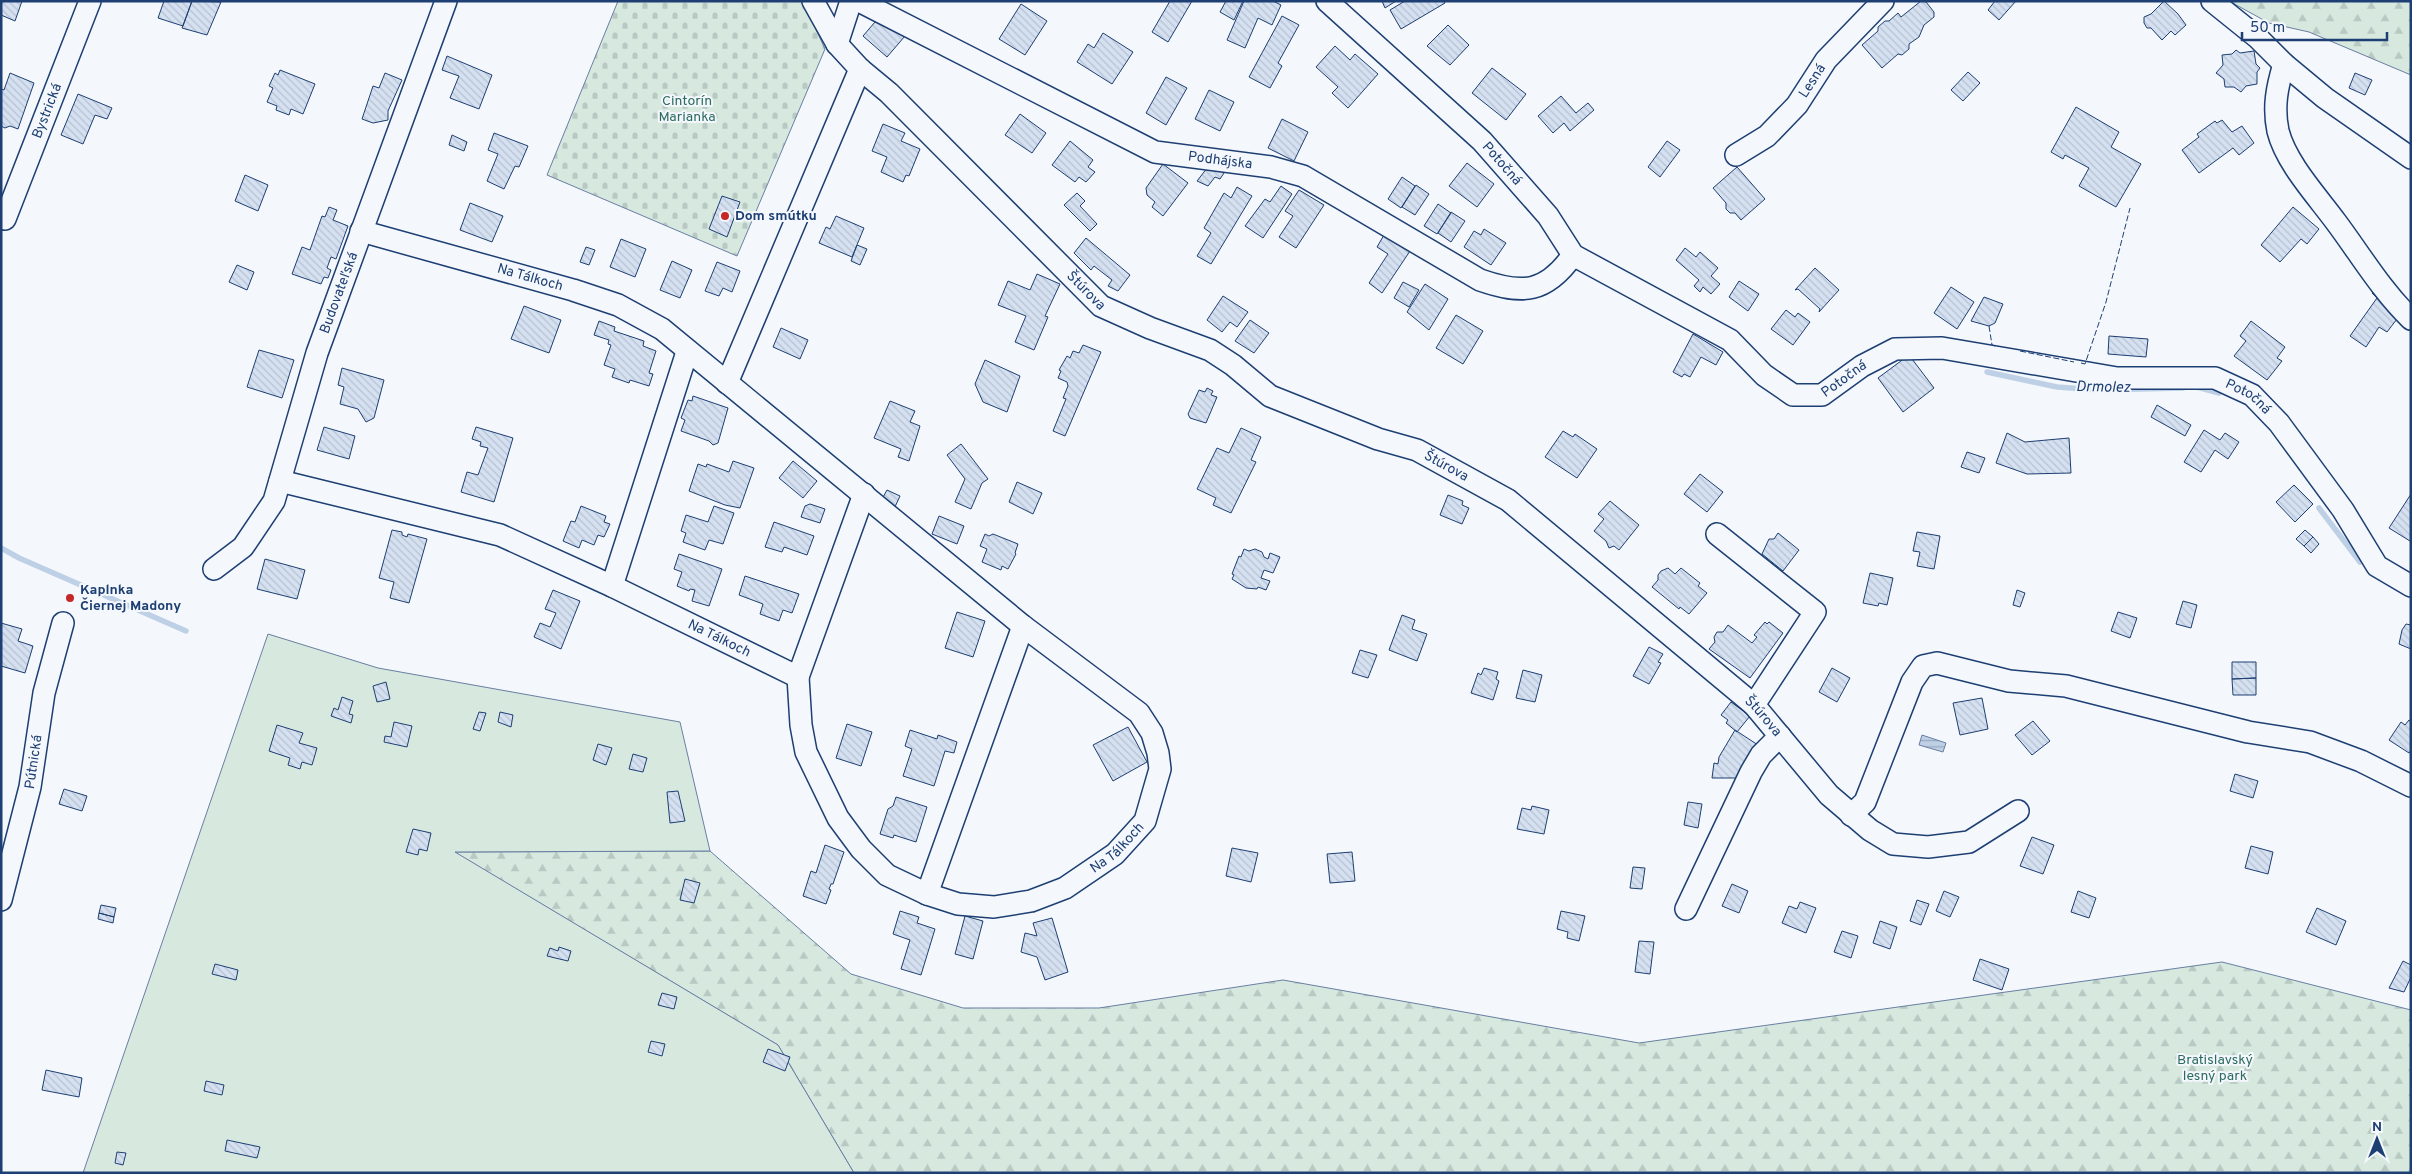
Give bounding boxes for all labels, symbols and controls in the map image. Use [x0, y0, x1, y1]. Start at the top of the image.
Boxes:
scale bar [2242, 10, 2387, 42]
text: 50 m [2250, 19, 2285, 38]
street label: Lesná [1795, 61, 1830, 101]
street label: Bystrická [29, 81, 66, 141]
park label: Cintorín Marianka [658, 93, 716, 126]
street label: Potočná [1478, 138, 1526, 189]
street label: Podhájska [1187, 148, 1253, 173]
place label: Dom smútku [735, 208, 817, 225]
marker: Dom smútku [719, 210, 731, 222]
street label: Budovateľská [316, 250, 362, 336]
street label: Na Tálkoch [495, 260, 565, 296]
street label: Štúrova [1063, 267, 1109, 314]
street label: Potočná [1818, 357, 1869, 401]
street label: Potočná [2223, 375, 2275, 418]
water label: Drmolez [2076, 378, 2131, 398]
street label: Štúrova [1421, 446, 1472, 485]
place label: Kaplnka Čiernej Madony [80, 582, 181, 615]
marker: Kaplnka Čiernej Madony [64, 592, 76, 604]
street label: Na Tálkoch [685, 616, 753, 661]
street label: Štúrova [1741, 692, 1785, 740]
street label: Pútnická [21, 734, 46, 790]
street label: Na Tálkoch [1087, 819, 1148, 877]
park label: Bratislavský lesný park [2177, 1052, 2253, 1085]
north arrow [2352, 1114, 2402, 1164]
text: N [2372, 1119, 2382, 1136]

